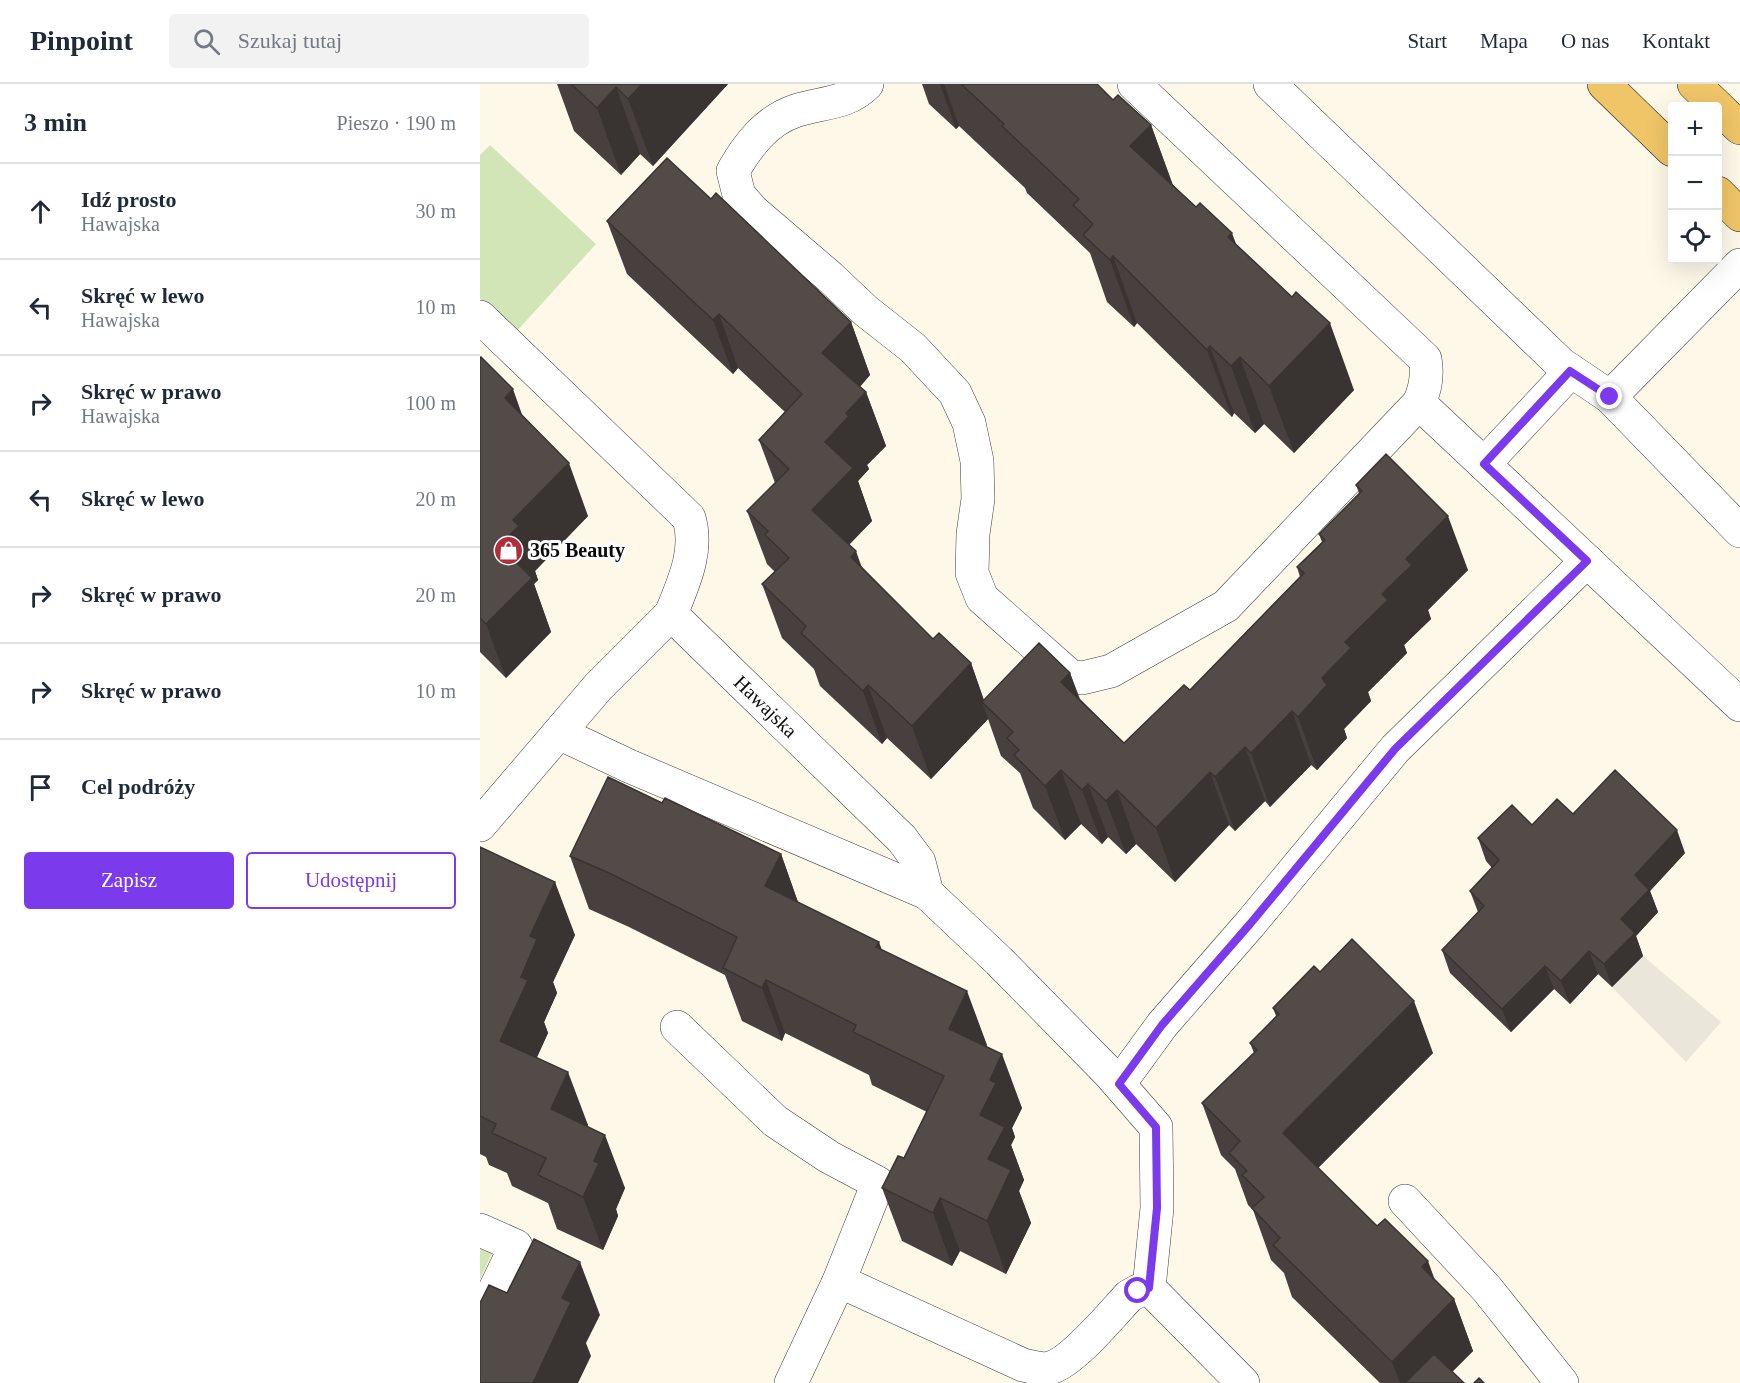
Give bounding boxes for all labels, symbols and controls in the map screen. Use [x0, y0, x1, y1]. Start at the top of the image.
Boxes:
search box [169, 14, 589, 68]
text: Pinpoint [30, 25, 133, 56]
icon: search [190, 25, 223, 58]
text: Szukaj tutaj [238, 28, 342, 53]
text: Start [1407, 29, 1447, 53]
text: Mapa [1480, 29, 1528, 53]
text: O nas [1561, 29, 1609, 53]
text: Kontakt [1642, 29, 1710, 53]
map controls [1668, 102, 1722, 264]
button: + [1668, 102, 1722, 156]
text: 3 min [24, 108, 87, 137]
text: Pieszo · 190 m [337, 112, 456, 134]
button: − [1668, 156, 1722, 210]
text: Idź prosto [81, 187, 177, 212]
icon: ahead [24, 195, 57, 228]
text: 30 m [415, 200, 456, 222]
button: locate [1668, 210, 1722, 264]
text: Hawajska [81, 213, 160, 235]
text: Skręć w lewo [81, 283, 204, 308]
icon: left [24, 291, 57, 324]
text: 10 m [415, 296, 456, 318]
text: Hawajska [81, 309, 160, 331]
text: Skręć w prawo [81, 379, 222, 404]
route end [1596, 383, 1622, 409]
icon: right [24, 387, 57, 420]
text: 100 m [405, 392, 456, 414]
text: Hawajska [81, 405, 160, 427]
icon: left [24, 483, 57, 516]
text: Skręć w lewo [81, 486, 204, 511]
text: 20 m [415, 488, 456, 510]
shop icon: 365 Beauty [493, 534, 525, 566]
place label: 365 Beauty [530, 539, 625, 562]
icon: right [24, 579, 57, 612]
text: Skręć w prawo [81, 582, 222, 607]
text: 20 m [415, 584, 456, 606]
street label: Hawajska [730, 671, 802, 742]
icon: right [24, 675, 57, 708]
text: Skręć w prawo [81, 678, 222, 703]
text: 10 m [415, 680, 456, 702]
icon: arrive [24, 771, 57, 804]
text: Cel podróży [81, 774, 195, 799]
button: Zapisz [24, 852, 234, 909]
button: Udostępnij [246, 852, 456, 909]
route start [1124, 1277, 1150, 1303]

